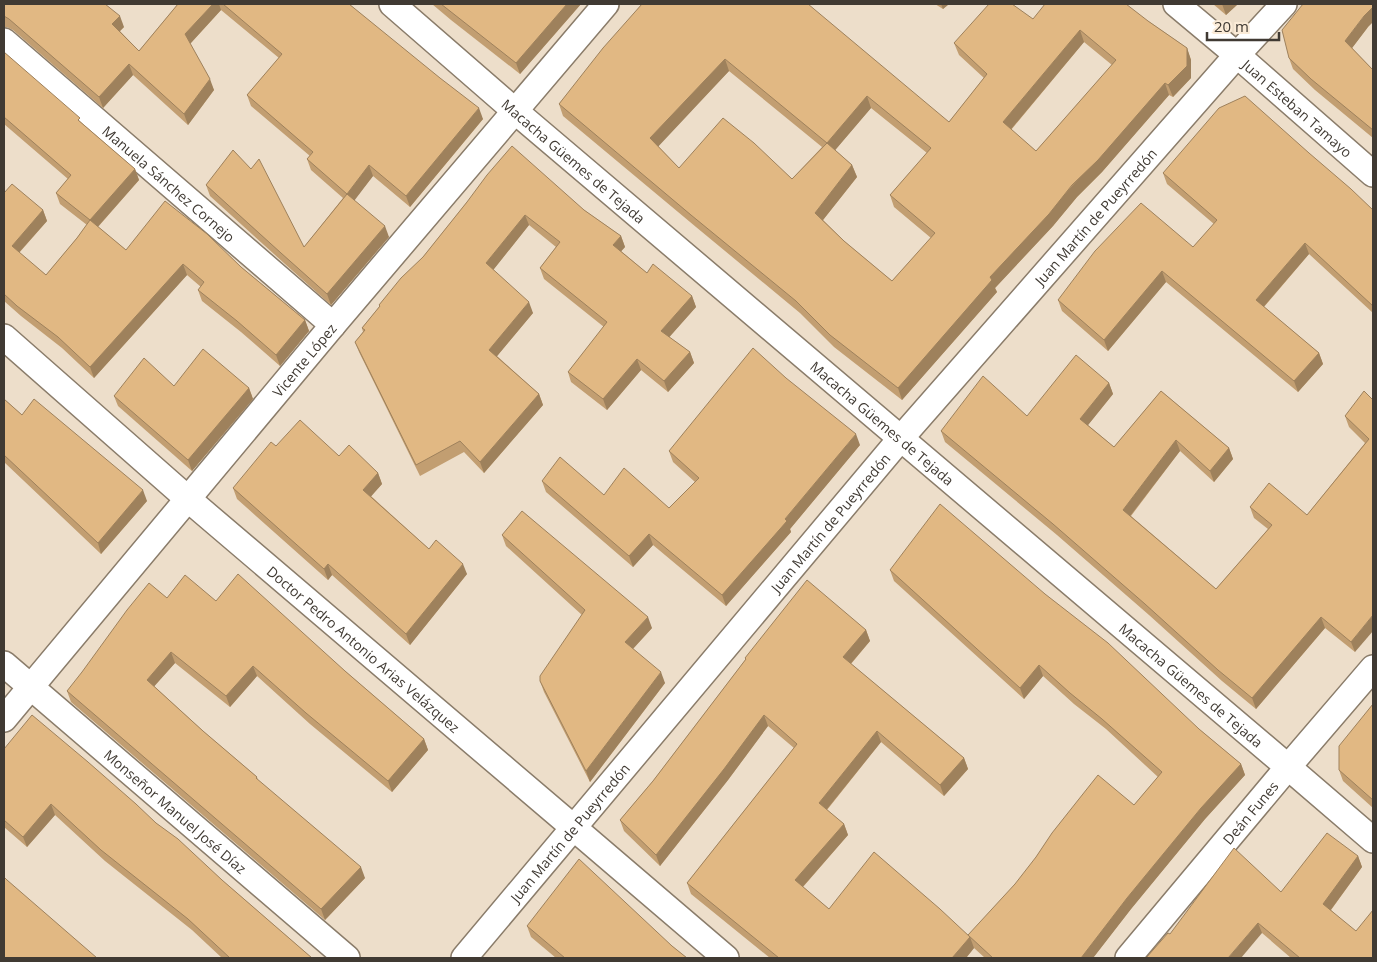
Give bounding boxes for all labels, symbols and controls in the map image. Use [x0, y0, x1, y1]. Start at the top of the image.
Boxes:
scale bar [1207, 10, 1280, 42]
text: 20 m [1214, 16, 1249, 36]
street label: Juan Esteban Tamayo [1237, 53, 1357, 161]
street label: Macacha Güemes de Tejada [498, 94, 650, 227]
street label: Manuela Sánchez Cornejo [99, 121, 239, 246]
street label: Juan Martín de Pueyrredón [1029, 144, 1161, 290]
street label: Vicente López [268, 319, 340, 401]
street label: Macacha Güemes de Tejada [807, 356, 958, 489]
street label: Juan Martín de Pueyrredón [765, 449, 894, 597]
street label: Doctor Pedro Antonio Arias Velázquez [263, 561, 464, 737]
street label: Macacha Güemes de Tejada [1115, 619, 1267, 751]
street label: Monseñor Manuel José Díaz [100, 745, 251, 878]
street label: Juan Martín de Pueyrredón [504, 759, 633, 908]
street label: Deán Funes [1218, 776, 1282, 848]

